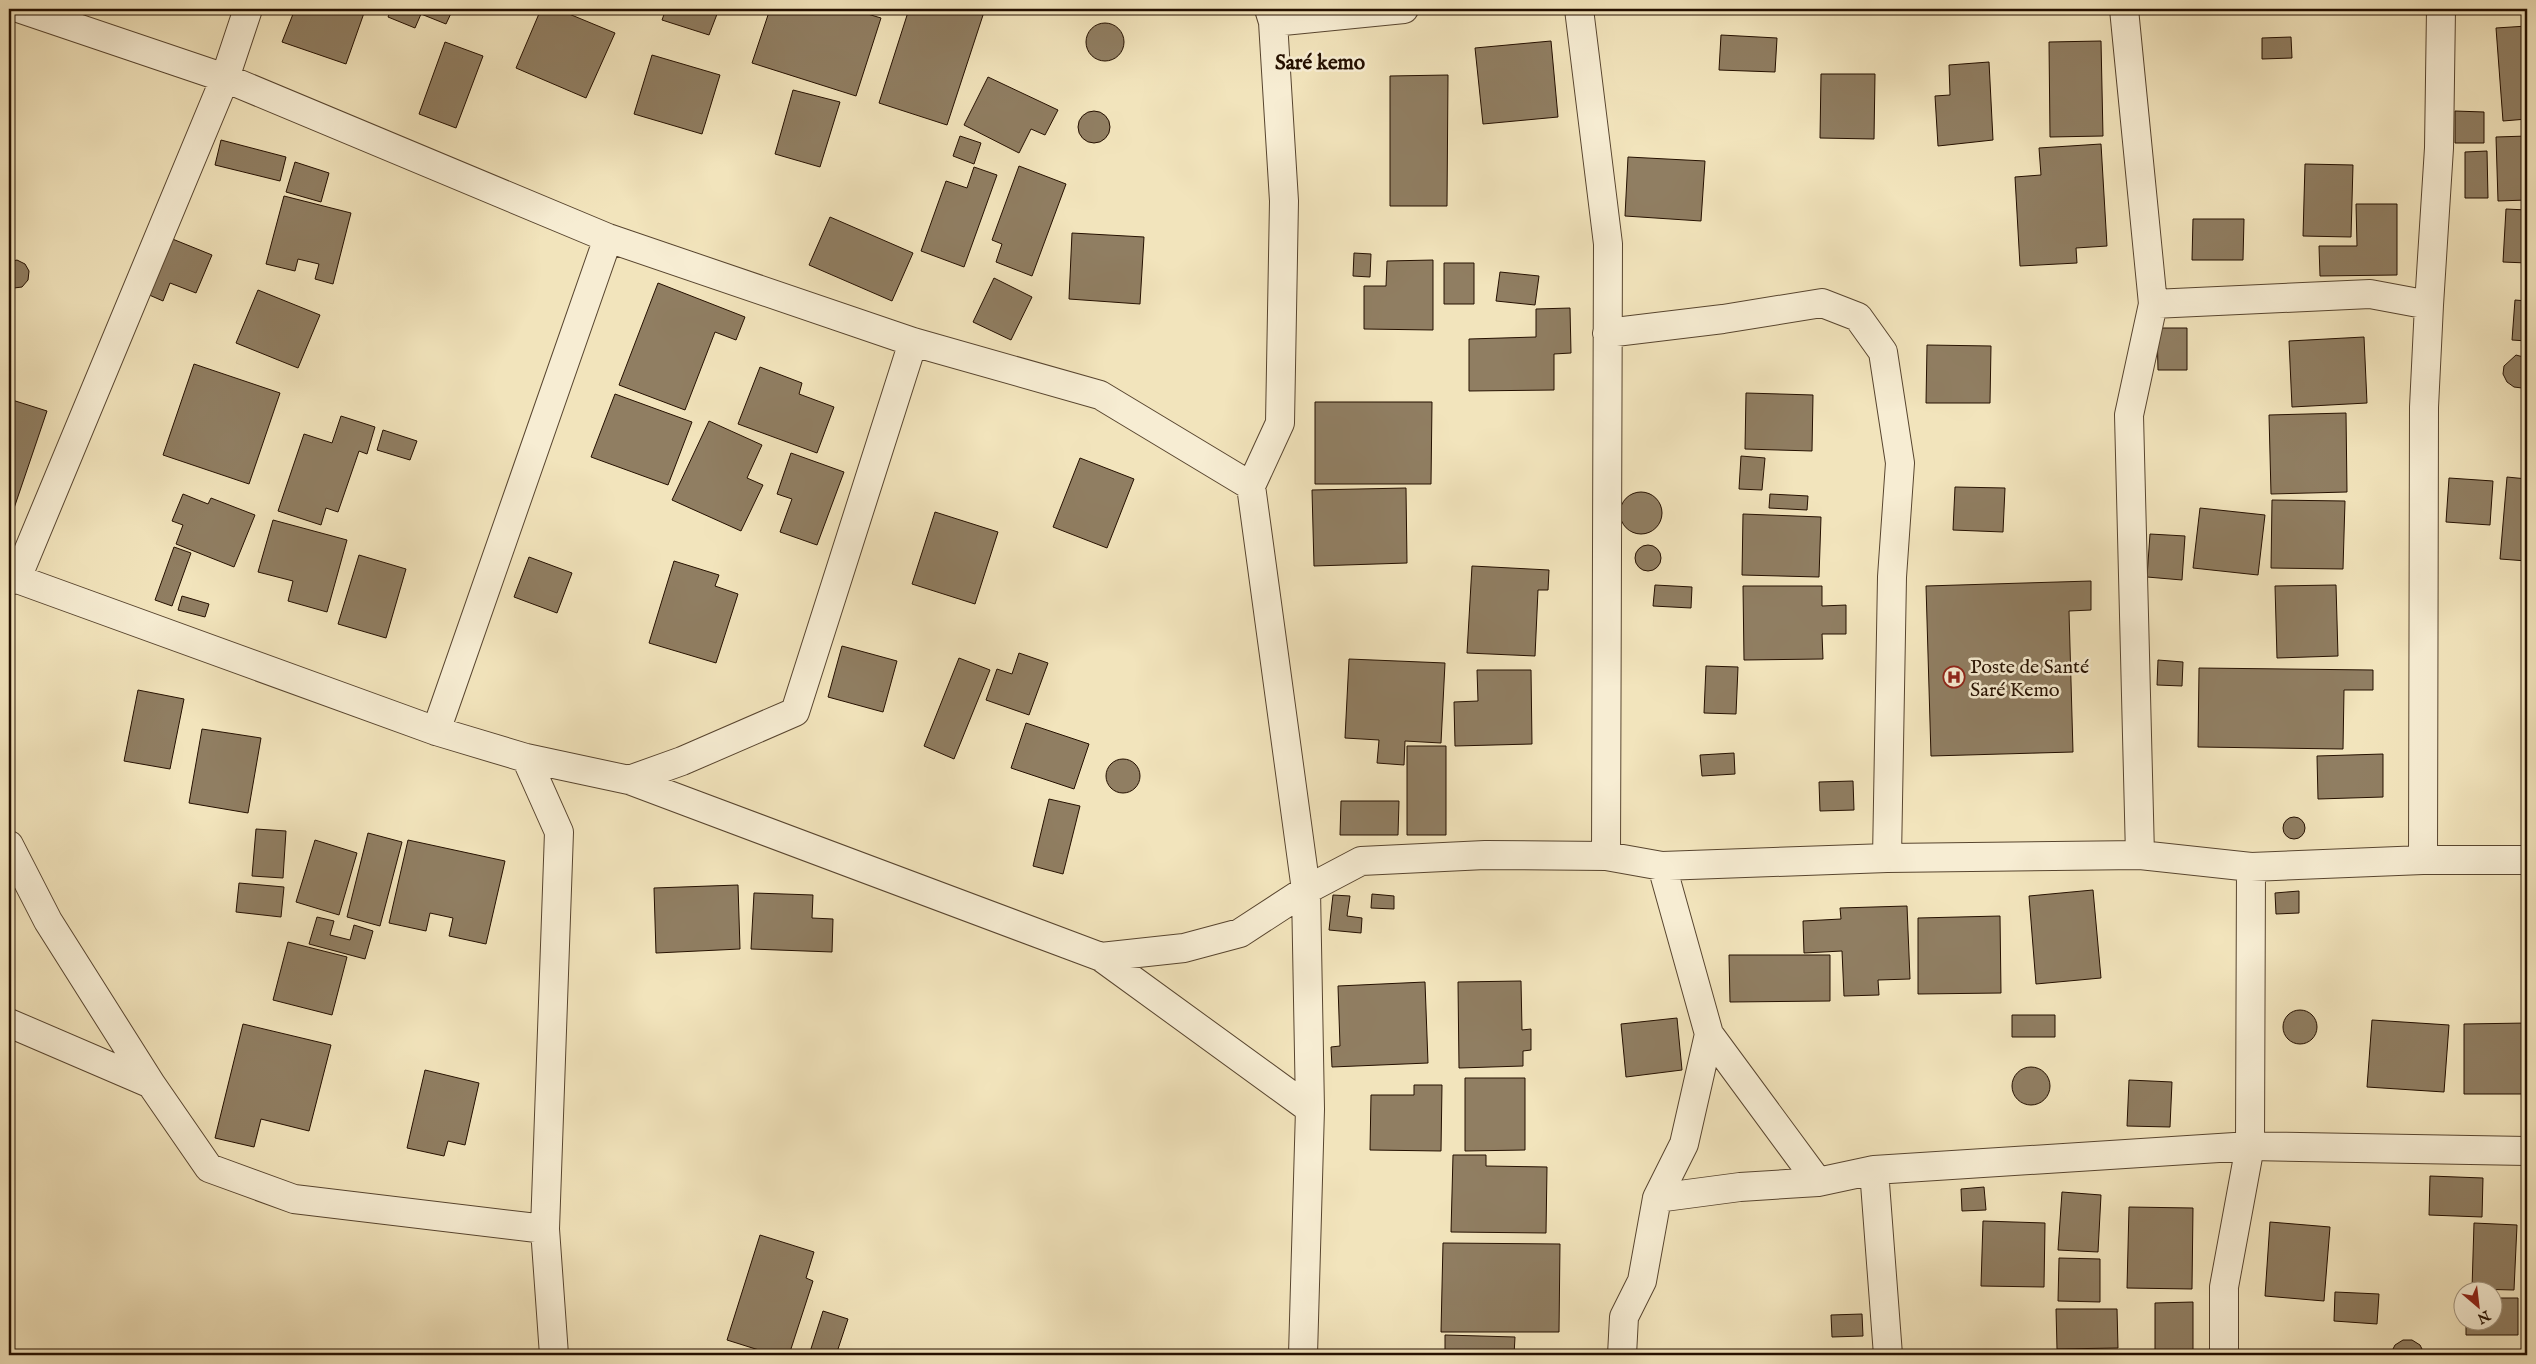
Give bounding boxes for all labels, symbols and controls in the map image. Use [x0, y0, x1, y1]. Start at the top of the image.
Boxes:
district label: Saré kemo [1275, 50, 1366, 77]
place label: Poste de Santé Saré Kemo [1970, 655, 2089, 703]
hospital icon: Poste de Santé Saré Kemo [1942, 665, 1966, 689]
north arrow [2454, 1282, 2504, 1332]
text: N [2474, 1305, 2494, 1327]

